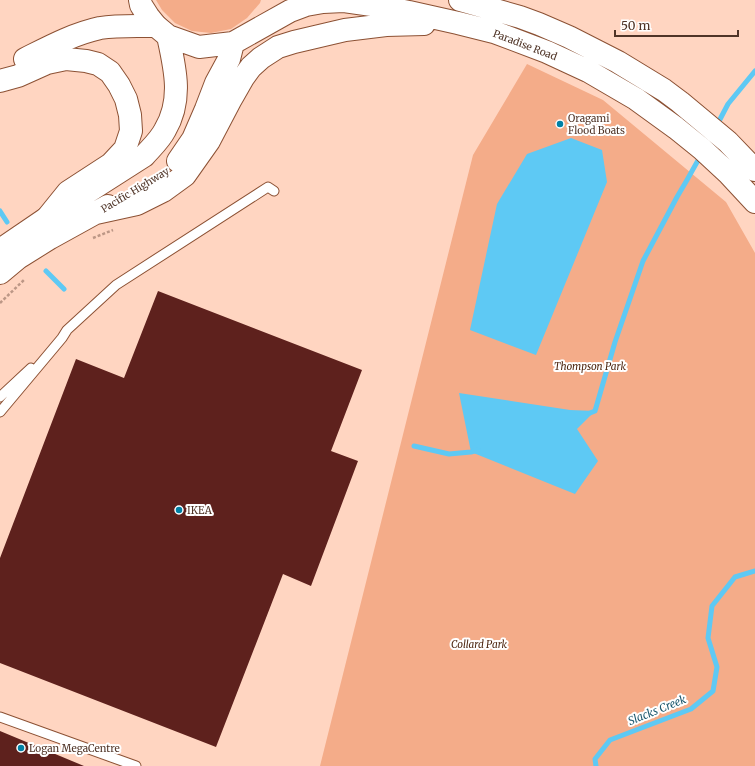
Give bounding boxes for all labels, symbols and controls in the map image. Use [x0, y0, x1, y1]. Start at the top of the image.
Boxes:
scale bar [615, 12, 738, 38]
text: 50 m [621, 18, 650, 33]
street label: Paradise Road [491, 27, 559, 63]
place label: Oragami Flood Boats [568, 112, 625, 137]
marker: Oragami Flood Boats [555, 119, 565, 129]
street label: Pacific Highway [99, 164, 172, 215]
park label: Thompson Park [554, 360, 626, 373]
place label: IKEA [187, 504, 213, 517]
marker: IKEA [174, 505, 184, 515]
park label: Collard Park [451, 638, 507, 651]
water label: Slacks Creek [626, 692, 688, 728]
place label: Logan MegaCentre [29, 742, 120, 755]
marker: Logan MegaCentre [16, 743, 26, 753]

